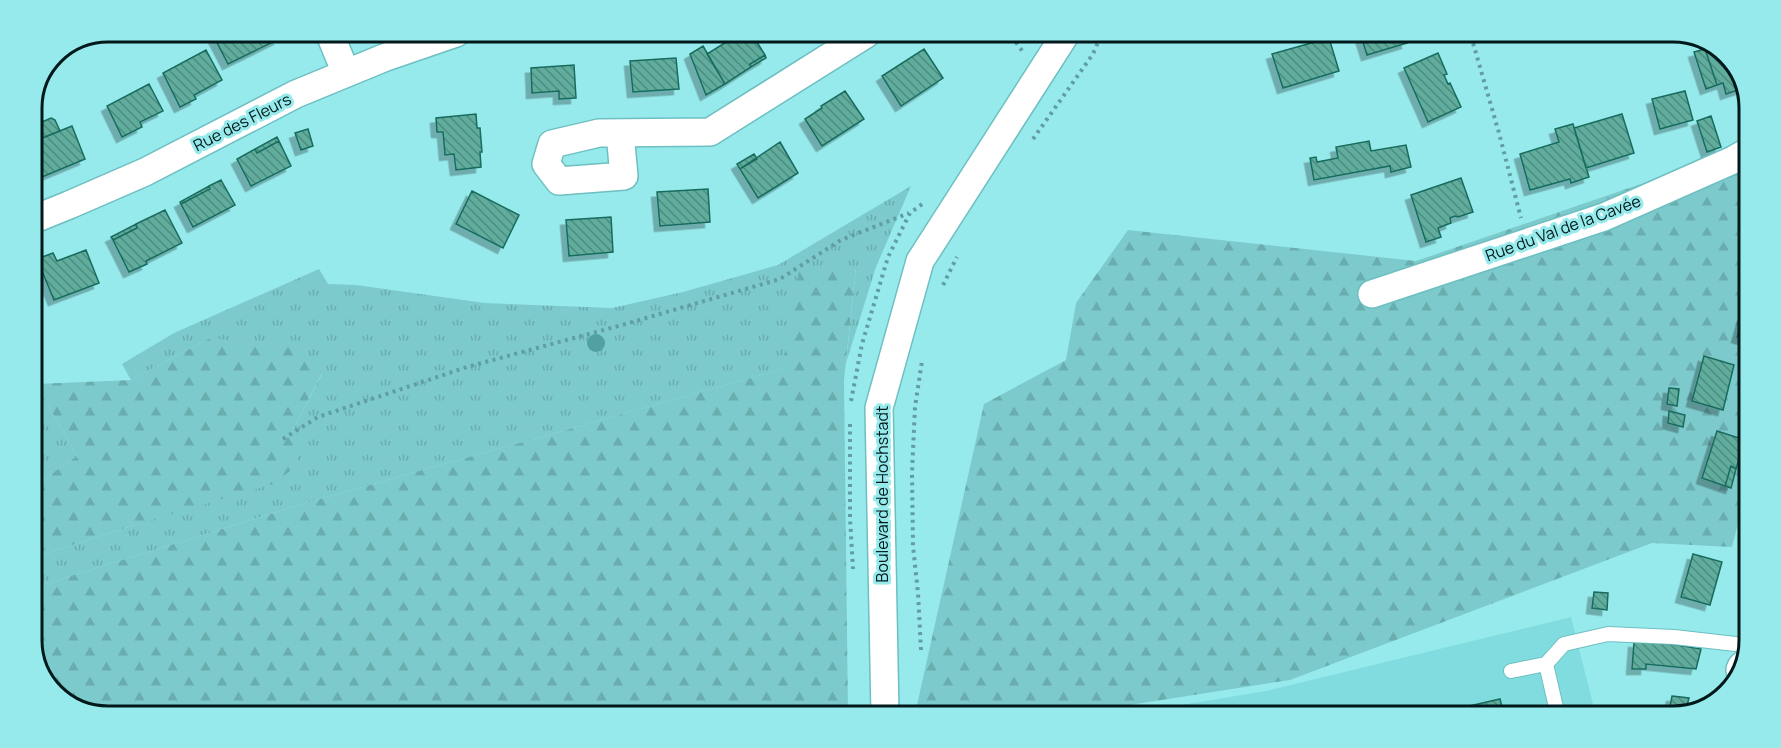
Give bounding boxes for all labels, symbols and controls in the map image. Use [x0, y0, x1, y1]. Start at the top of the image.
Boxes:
street label: Rue des Fleurs [189, 88, 295, 156]
street label: Rue du Val de la Cavée [1482, 190, 1644, 266]
street label: Boulevard de Hochstadt [871, 406, 893, 582]

